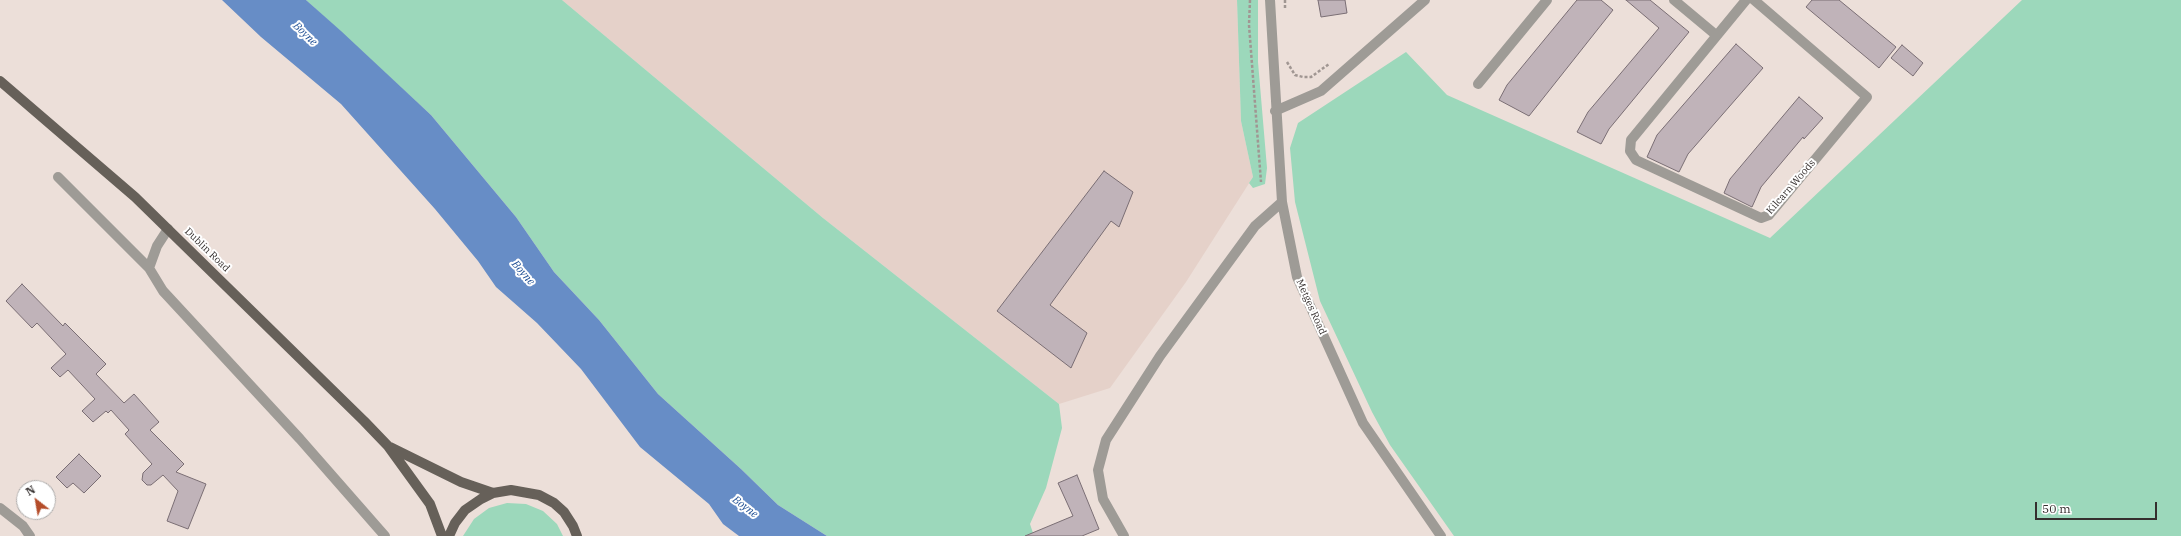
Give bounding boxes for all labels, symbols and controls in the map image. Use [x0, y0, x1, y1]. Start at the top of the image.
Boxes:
water label: Boyne [290, 19, 320, 49]
street label: Kilcarn Woods [1764, 157, 1818, 217]
street label: Dublin Road [182, 226, 232, 274]
water label: Boyne [509, 258, 537, 288]
street label: Metges Road [1293, 277, 1329, 337]
north arrow [16, 480, 56, 520]
text: N [23, 482, 38, 499]
water label: Boyne [730, 493, 760, 521]
scale bar [2037, 494, 2159, 520]
text: 50 m [2042, 501, 2071, 516]

